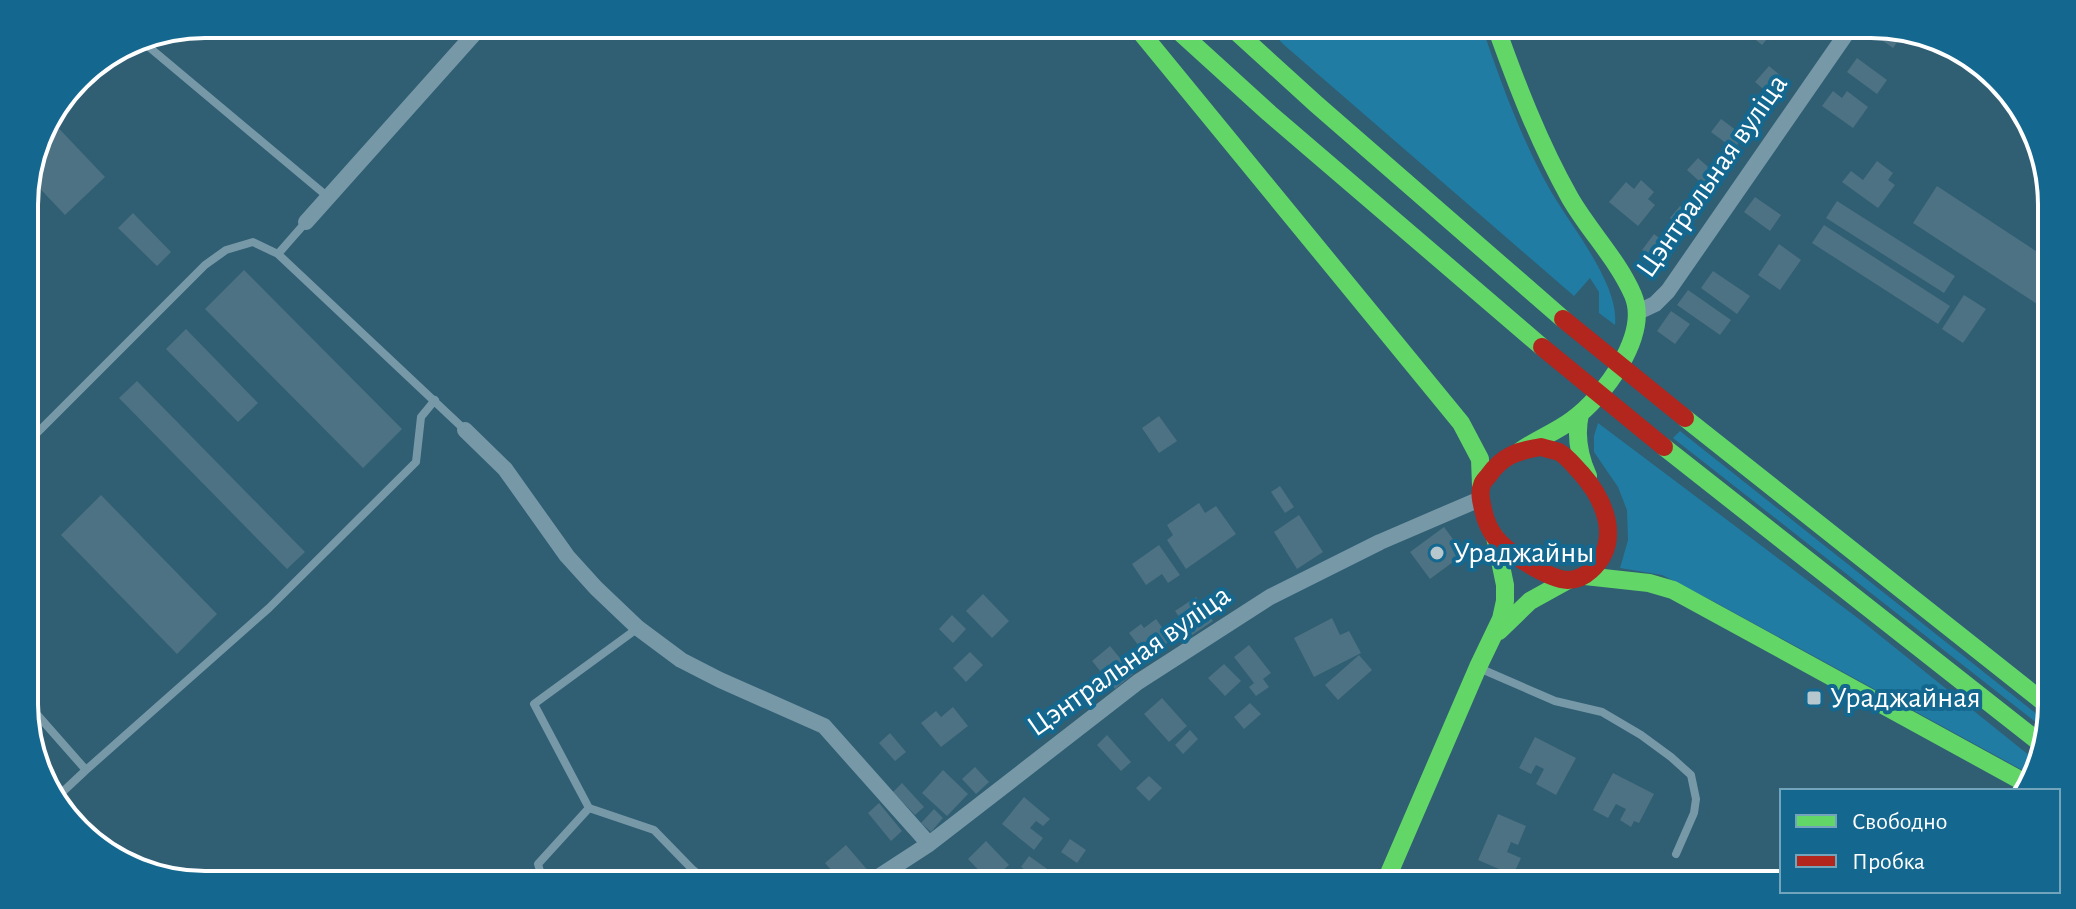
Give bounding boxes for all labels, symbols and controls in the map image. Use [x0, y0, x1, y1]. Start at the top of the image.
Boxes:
street label: Цэнтральная вуліца [1631, 69, 1793, 283]
place label: Ураджайны [1453, 538, 1594, 568]
marker: Ураджайны [1428, 544, 1446, 562]
street label: Цэнтральная вуліца [1022, 580, 1236, 742]
place label: Ураджайная [1830, 683, 1981, 713]
marker: Ураджайная [1805, 689, 1823, 707]
legend [1780, 789, 2060, 893]
text: Свободно [1852, 810, 1947, 834]
text: Пробка [1852, 850, 1925, 874]

